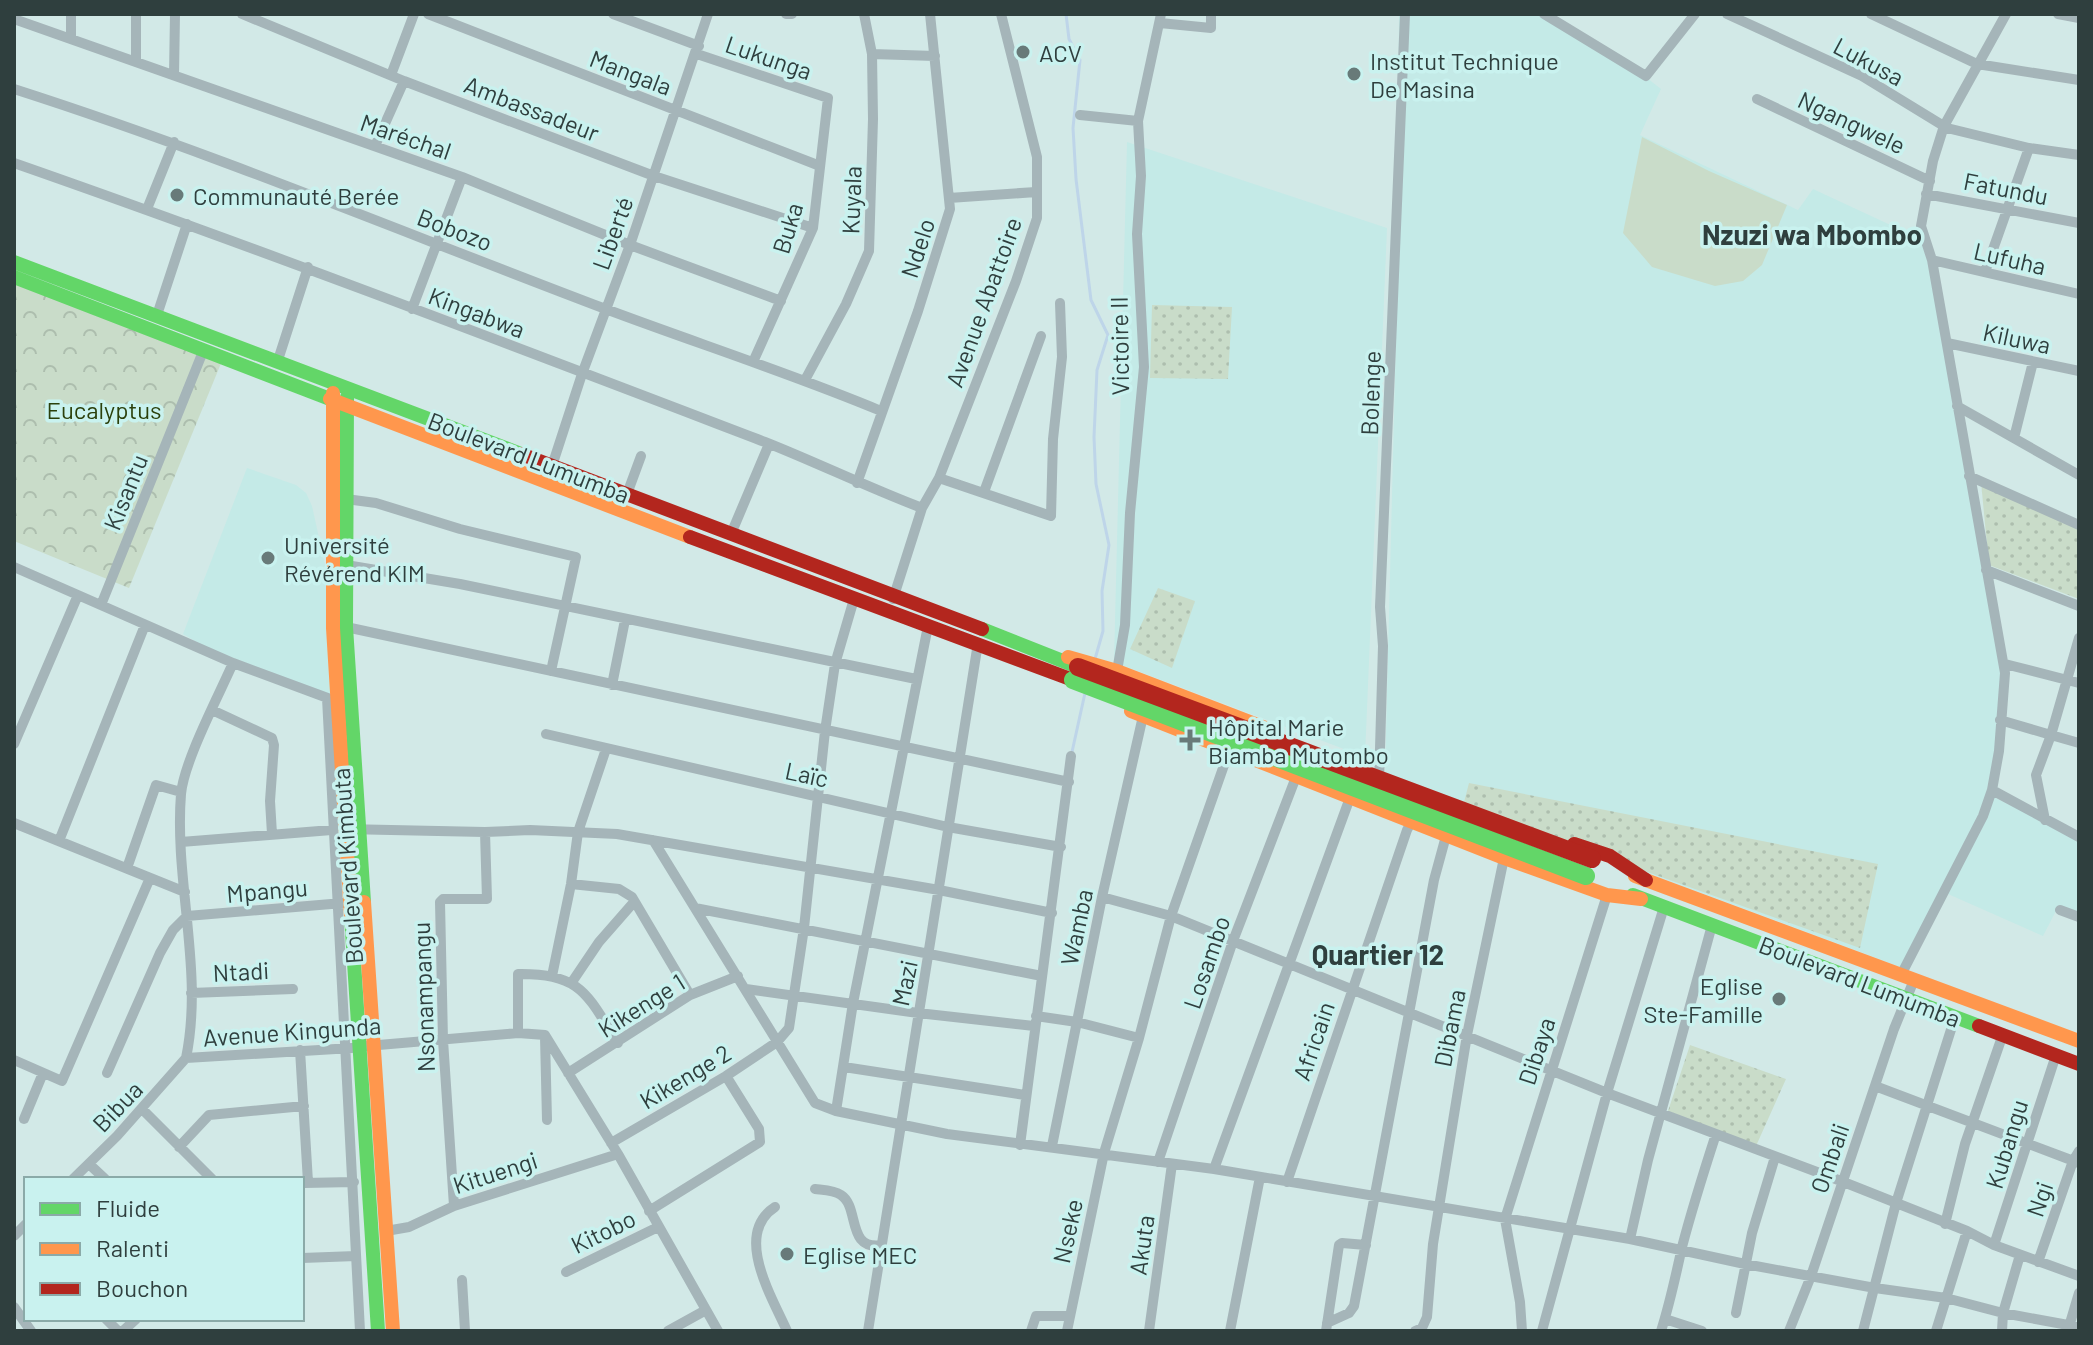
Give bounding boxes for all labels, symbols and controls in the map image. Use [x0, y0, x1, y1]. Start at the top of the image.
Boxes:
street label: Lukunga [722, 29, 816, 85]
street label: Lukusa [1829, 31, 1909, 91]
place label: ACV [1039, 38, 1082, 67]
street label: Mangala [586, 43, 676, 101]
marker: ACV [1014, 43, 1032, 61]
place label: Institut Technique De Masina [1370, 46, 1559, 103]
marker: Institut Technique De Masina [1345, 65, 1363, 83]
street label: Ambassadeur [460, 69, 604, 147]
street label: Ngangwele [1794, 85, 1910, 159]
street label: Maréchal [357, 107, 455, 165]
street label: Kuyala [835, 165, 867, 235]
street label: Fatundu [1961, 166, 2051, 210]
place label: Communauté Berée [193, 181, 399, 210]
marker: Communauté Berée [168, 186, 186, 204]
street label: Liberté [585, 192, 639, 274]
street label: Buka [766, 199, 808, 257]
street label: Bobozo [413, 202, 497, 256]
street label: Avenue Abattoire [939, 213, 1027, 391]
street label: Ndelo [894, 215, 940, 281]
district label: Nzuzi wa Mbombo [1702, 217, 1922, 251]
street label: Lufuha [1971, 236, 2049, 280]
street label: Kingabwa [425, 280, 529, 344]
street label: Victoire II [1104, 296, 1134, 396]
street label: Kiluwa [1980, 317, 2054, 359]
street label: Bolenge [1354, 350, 1386, 436]
park label: Eucalyptus [46, 395, 162, 424]
street label: Boulevard Lumumba [424, 405, 634, 509]
street label: Kisantu [97, 450, 153, 534]
place label: Université Révérend KIM [284, 530, 425, 587]
marker: Université Révérend KIM [259, 549, 277, 567]
place label: Hôpital Marie Biamba Mutombo [1208, 712, 1389, 769]
marker: Hôpital Marie Biamba Mutombo [1179, 729, 1201, 751]
street label: Laïc [783, 755, 831, 793]
street label: Boulevard Kimbuta [326, 767, 368, 965]
street label: Mpangu [225, 872, 309, 908]
street label: Wamba [1054, 886, 1098, 968]
street label: Losambo [1177, 912, 1235, 1012]
street label: Nsonampangu [406, 922, 440, 1072]
street label: Boulevard Lumumba [1755, 929, 1965, 1033]
district label: Quartier 12 [1312, 937, 1444, 971]
street label: Ntadi [212, 955, 270, 987]
street label: Mazi [885, 957, 923, 1009]
street label: Kikenge 1 [592, 967, 690, 1043]
place label: Eglise Ste-Famille [1643, 971, 1763, 1028]
street label: Dibama [1427, 987, 1471, 1069]
marker: Eglise Ste-Famille [1770, 990, 1788, 1008]
street label: Africain [1286, 998, 1340, 1084]
street label: Avenue Kingunda [202, 1010, 382, 1052]
street label: Dibaya [1512, 1014, 1560, 1088]
street label: Kikenge 2 [634, 1037, 736, 1115]
street label: Bibua [86, 1075, 148, 1137]
street label: Kubangu [1979, 1096, 2033, 1192]
street label: Ombali [1804, 1119, 1854, 1197]
street label: Kituengi [449, 1145, 541, 1199]
legend [24, 1177, 304, 1321]
street label: Ngi [2020, 1178, 2058, 1220]
text: Fluide [96, 1193, 160, 1222]
street label: Nseke [1046, 1196, 1088, 1266]
street label: Kitobo [566, 1203, 640, 1259]
street label: Akuta [1122, 1213, 1160, 1277]
text: Ralenti [96, 1233, 169, 1262]
place label: Eglise MEC [803, 1240, 917, 1269]
marker: Eglise MEC [778, 1245, 796, 1263]
text: Bouchon [96, 1273, 188, 1302]

